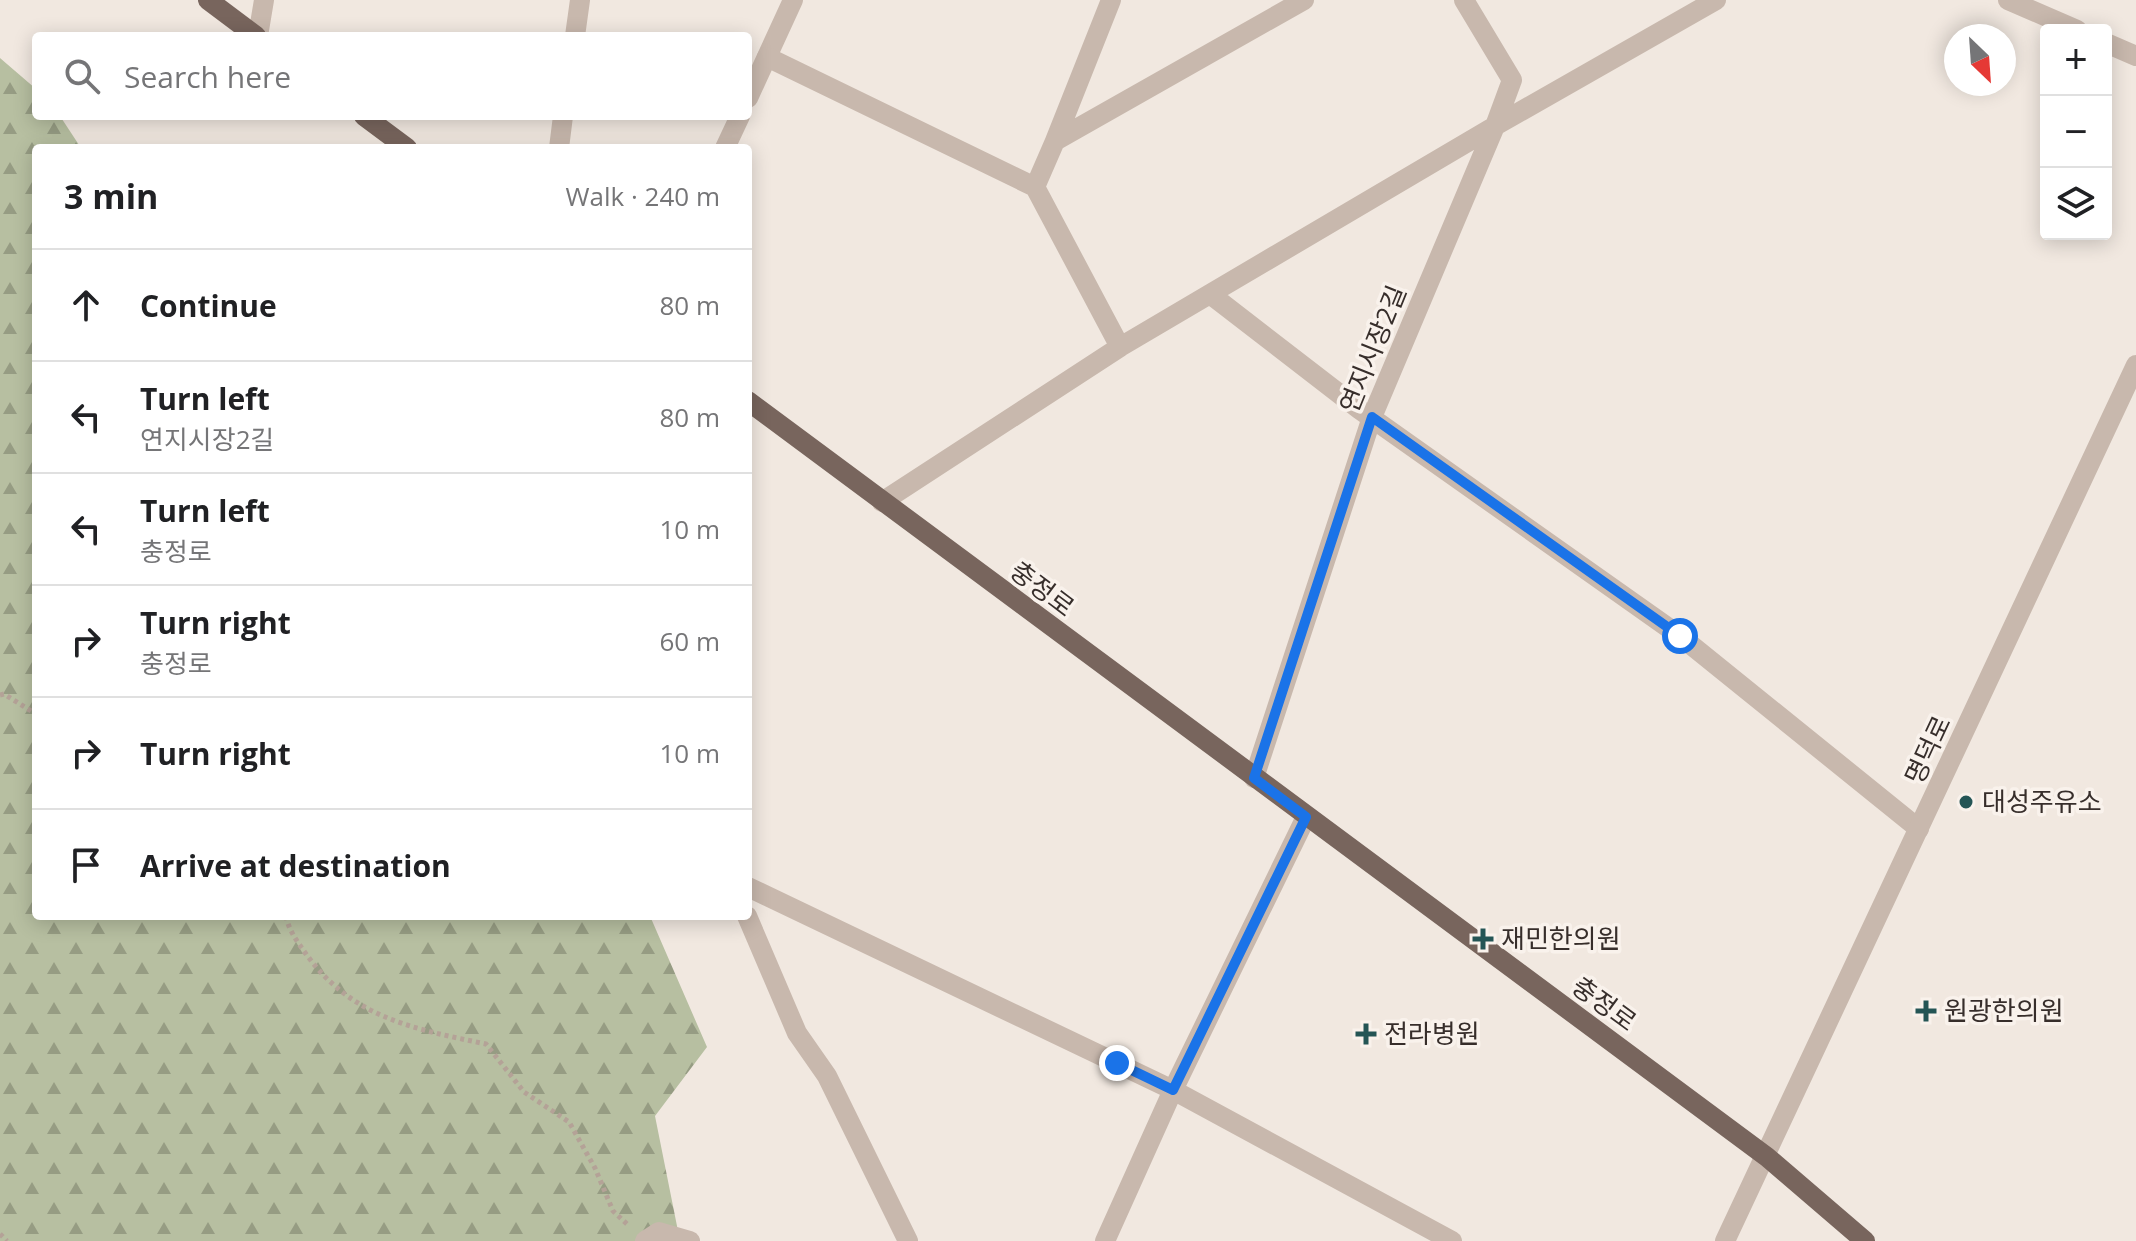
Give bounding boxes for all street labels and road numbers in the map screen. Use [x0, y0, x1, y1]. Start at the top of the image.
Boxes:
street label: 연지시장2길 [1330, 280, 1414, 418]
street label: 충정로 [1003, 552, 1082, 624]
street label: 명덕로 [1896, 709, 1959, 790]
street label: 충정로 [1565, 968, 1644, 1039]

